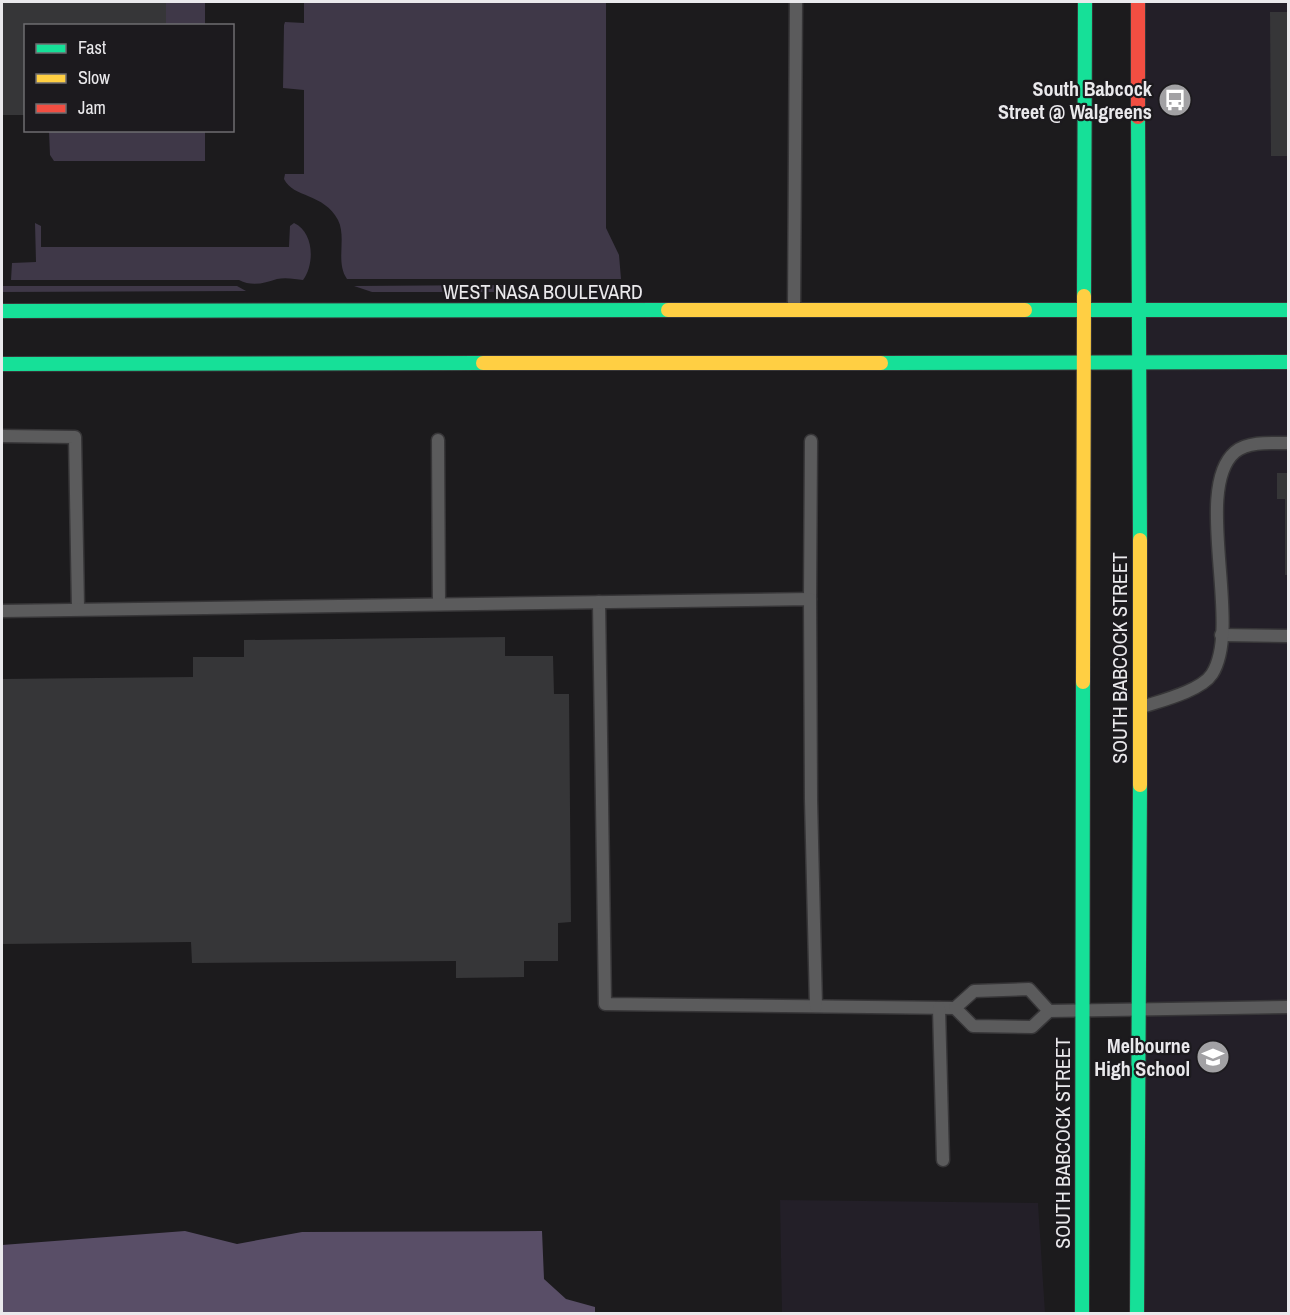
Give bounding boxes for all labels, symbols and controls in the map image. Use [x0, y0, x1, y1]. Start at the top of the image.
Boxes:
legend [24, 24, 234, 132]
text: Fast [78, 35, 106, 60]
text: Slow [78, 65, 110, 90]
place label: South Babcock Street @ Walgreens [998, 75, 1153, 125]
bus stop icon: South Babcock Street @ Walgreens [1157, 82, 1193, 118]
text: Jam [78, 95, 106, 120]
street label: WEST NASA BOULEVARD [443, 278, 643, 305]
street label: SOUTH BABCOCK STREET [1106, 552, 1133, 764]
place label: Melbourne High School [1094, 1032, 1190, 1082]
street label: SOUTH BABCOCK STREET [1049, 1037, 1076, 1249]
school or university icon: Melbourne High School [1195, 1039, 1231, 1075]

